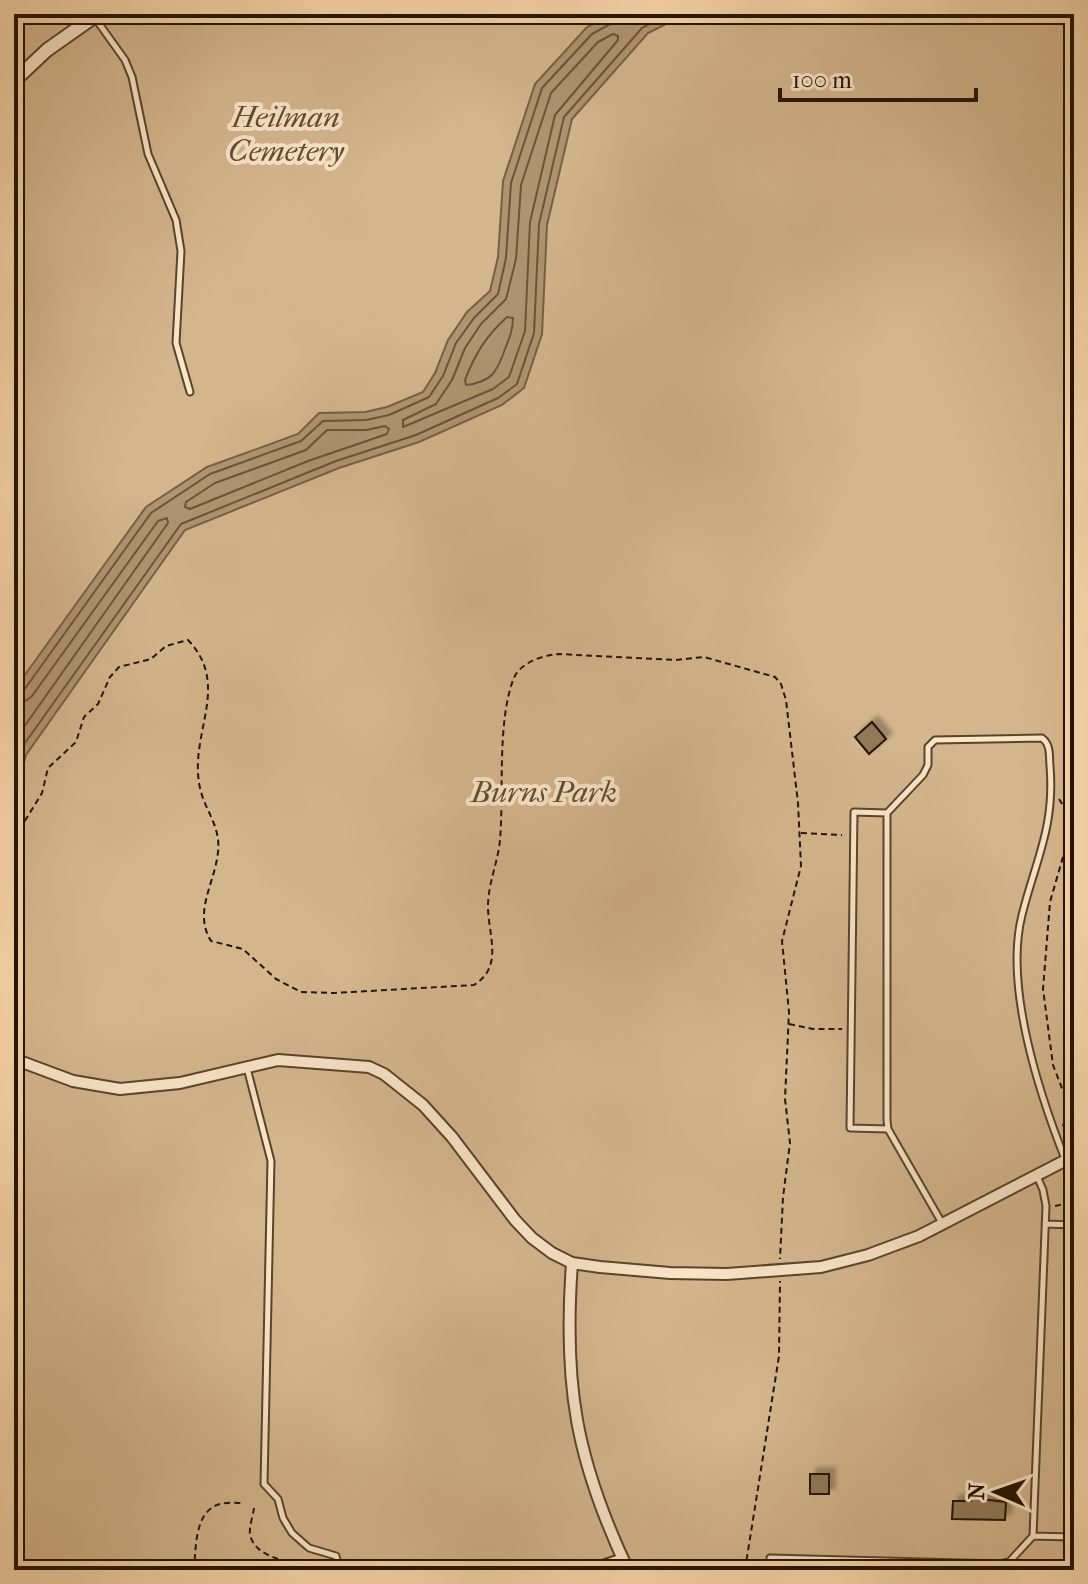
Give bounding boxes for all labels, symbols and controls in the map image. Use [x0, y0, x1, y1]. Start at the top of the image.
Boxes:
scale bar [780, 52, 976, 102]
text: 100 m [792, 66, 852, 94]
park label: Heilman Cemetery [228, 100, 344, 169]
park label: Burns Park [469, 775, 617, 810]
north arrow [956, 1452, 1036, 1532]
text: N [964, 1482, 990, 1500]

